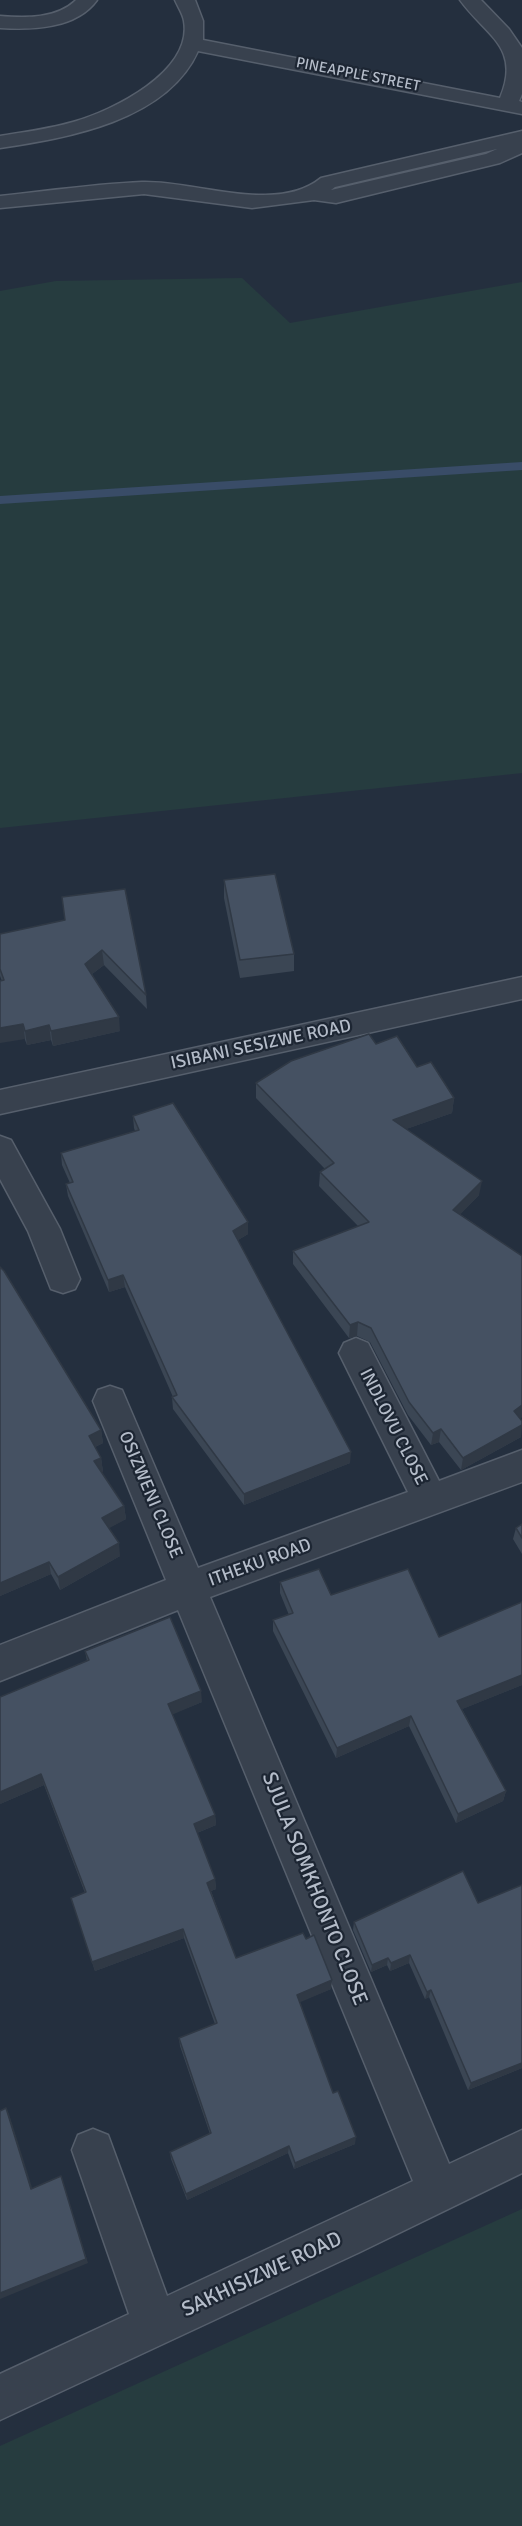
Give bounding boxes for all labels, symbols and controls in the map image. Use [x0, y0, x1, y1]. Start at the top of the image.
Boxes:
street label: PINEAPPLE STREET [294, 54, 422, 96]
street label: ISIBANI SESIZWE ROAD [169, 1015, 353, 1075]
street label: INDLOVU CLOSE [354, 1365, 432, 1489]
street label: OSIZWENI CLOSE [113, 1428, 187, 1562]
street label: ITHEKU ROAD [206, 1534, 314, 1592]
street label: SJULA SOMKHONTO CLOSE [256, 1769, 372, 2009]
street label: SAKHISIZWE ROAD [178, 2227, 346, 2323]

